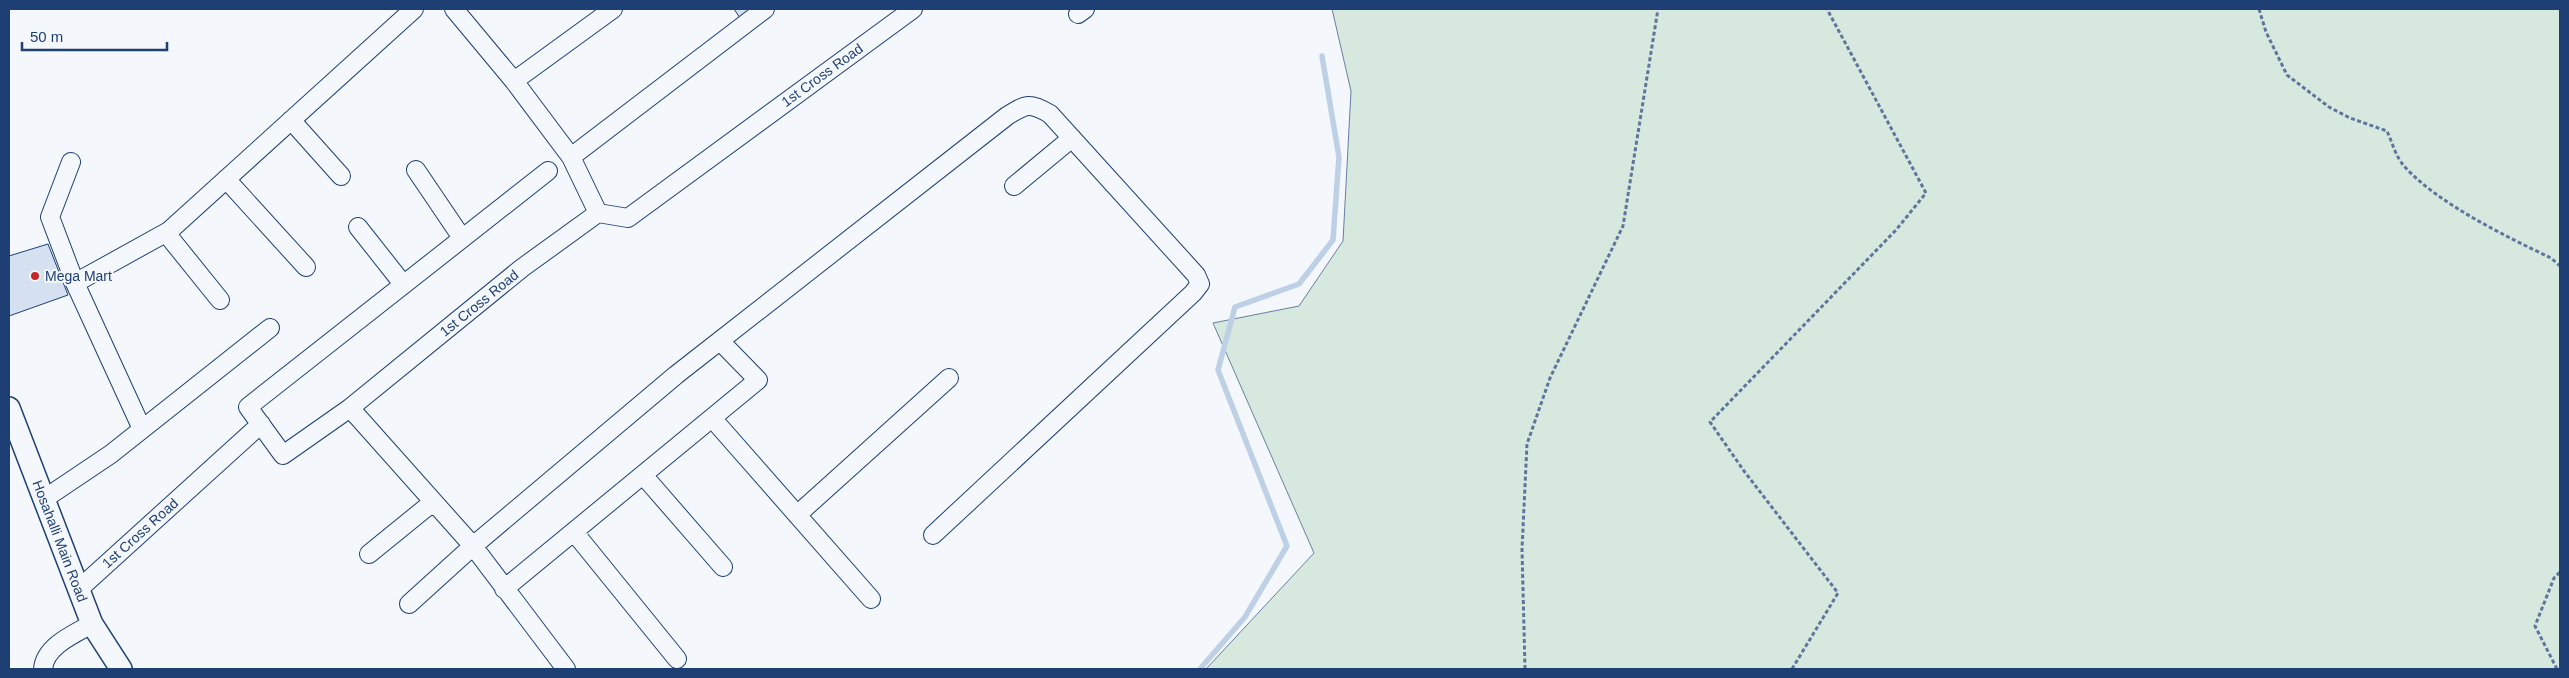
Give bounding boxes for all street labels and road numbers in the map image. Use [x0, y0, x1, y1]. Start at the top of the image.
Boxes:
street label: 1st Cross Road [778, 40, 866, 110]
street label: 1st Cross Road [436, 266, 522, 340]
street label: Hosahalli Main Road [29, 478, 91, 604]
street label: 1st Cross Road [99, 495, 181, 571]

